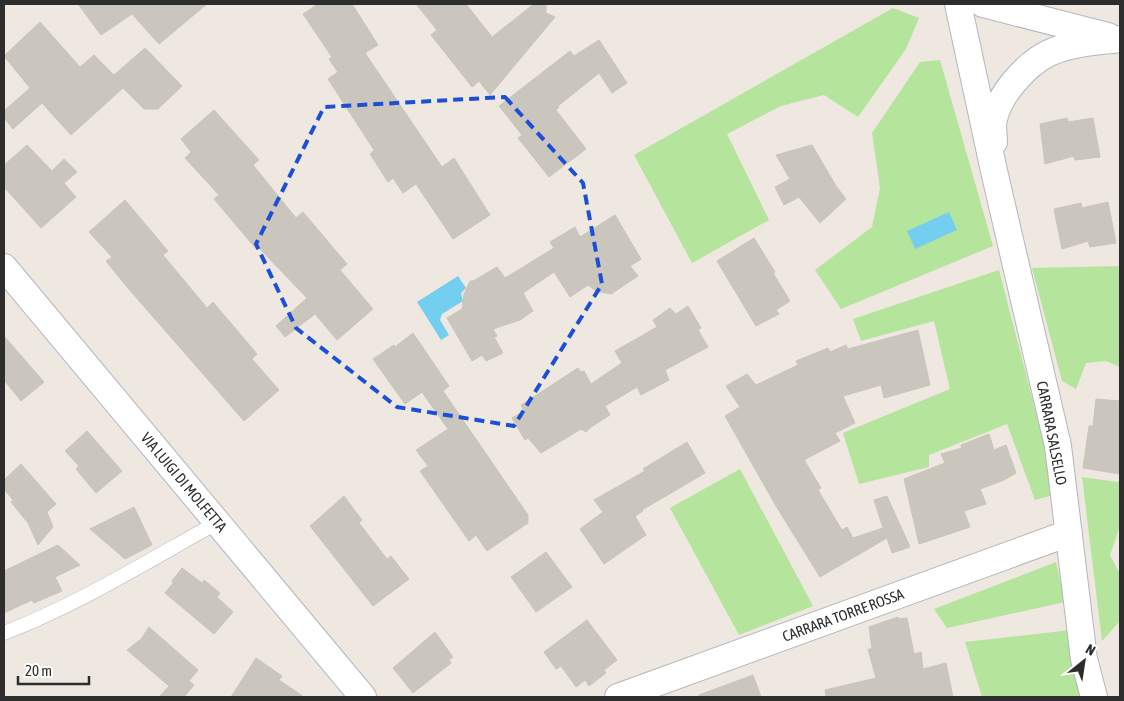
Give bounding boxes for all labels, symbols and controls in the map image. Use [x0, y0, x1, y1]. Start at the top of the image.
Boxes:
street label: CARRARA SALSELLO [1034, 380, 1070, 487]
street label: VIA LUIGI DI MOLFETTA [138, 429, 231, 536]
street label: CARRARA TORRE ROSSA [780, 585, 907, 645]
north arrow [1059, 636, 1109, 686]
text: N [1083, 641, 1098, 659]
scale bar [18, 654, 89, 686]
text: 20 m [25, 662, 52, 679]

